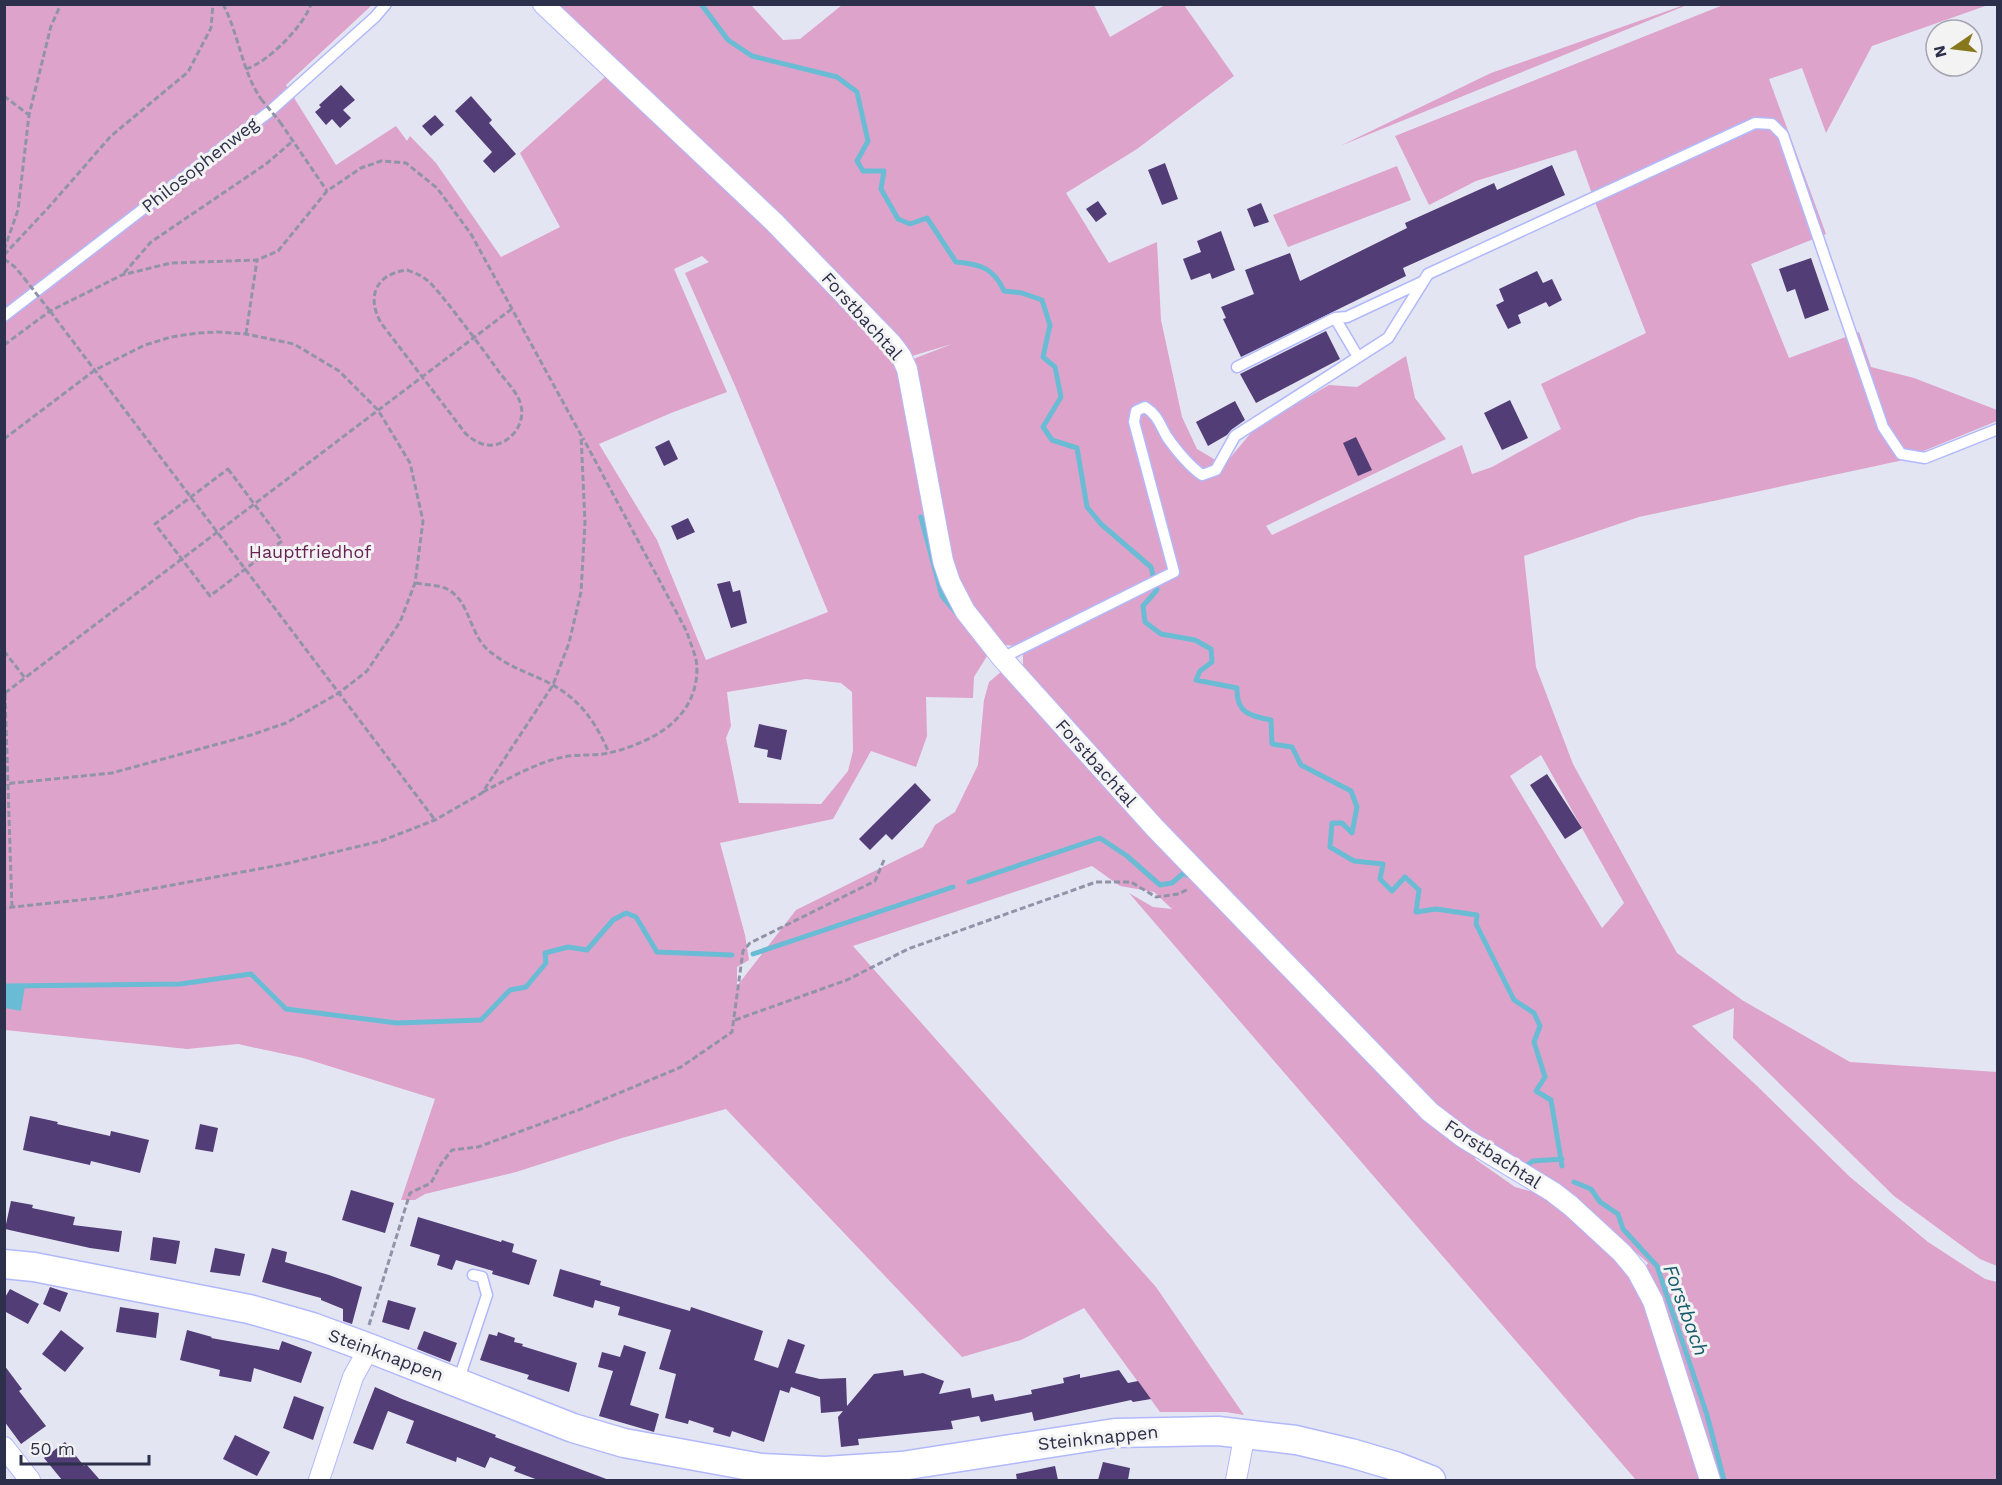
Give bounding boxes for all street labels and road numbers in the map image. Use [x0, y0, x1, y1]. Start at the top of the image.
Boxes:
street label: Philosophenweg [137, 112, 262, 217]
street label: Forstbachtal [818, 268, 908, 364]
street label: Forstbachtal [1052, 715, 1142, 811]
street label: Forstbachtal [1441, 1115, 1546, 1193]
street label: Steinknappen [326, 1324, 447, 1385]
street label: Steinknappen [1037, 1421, 1159, 1454]

